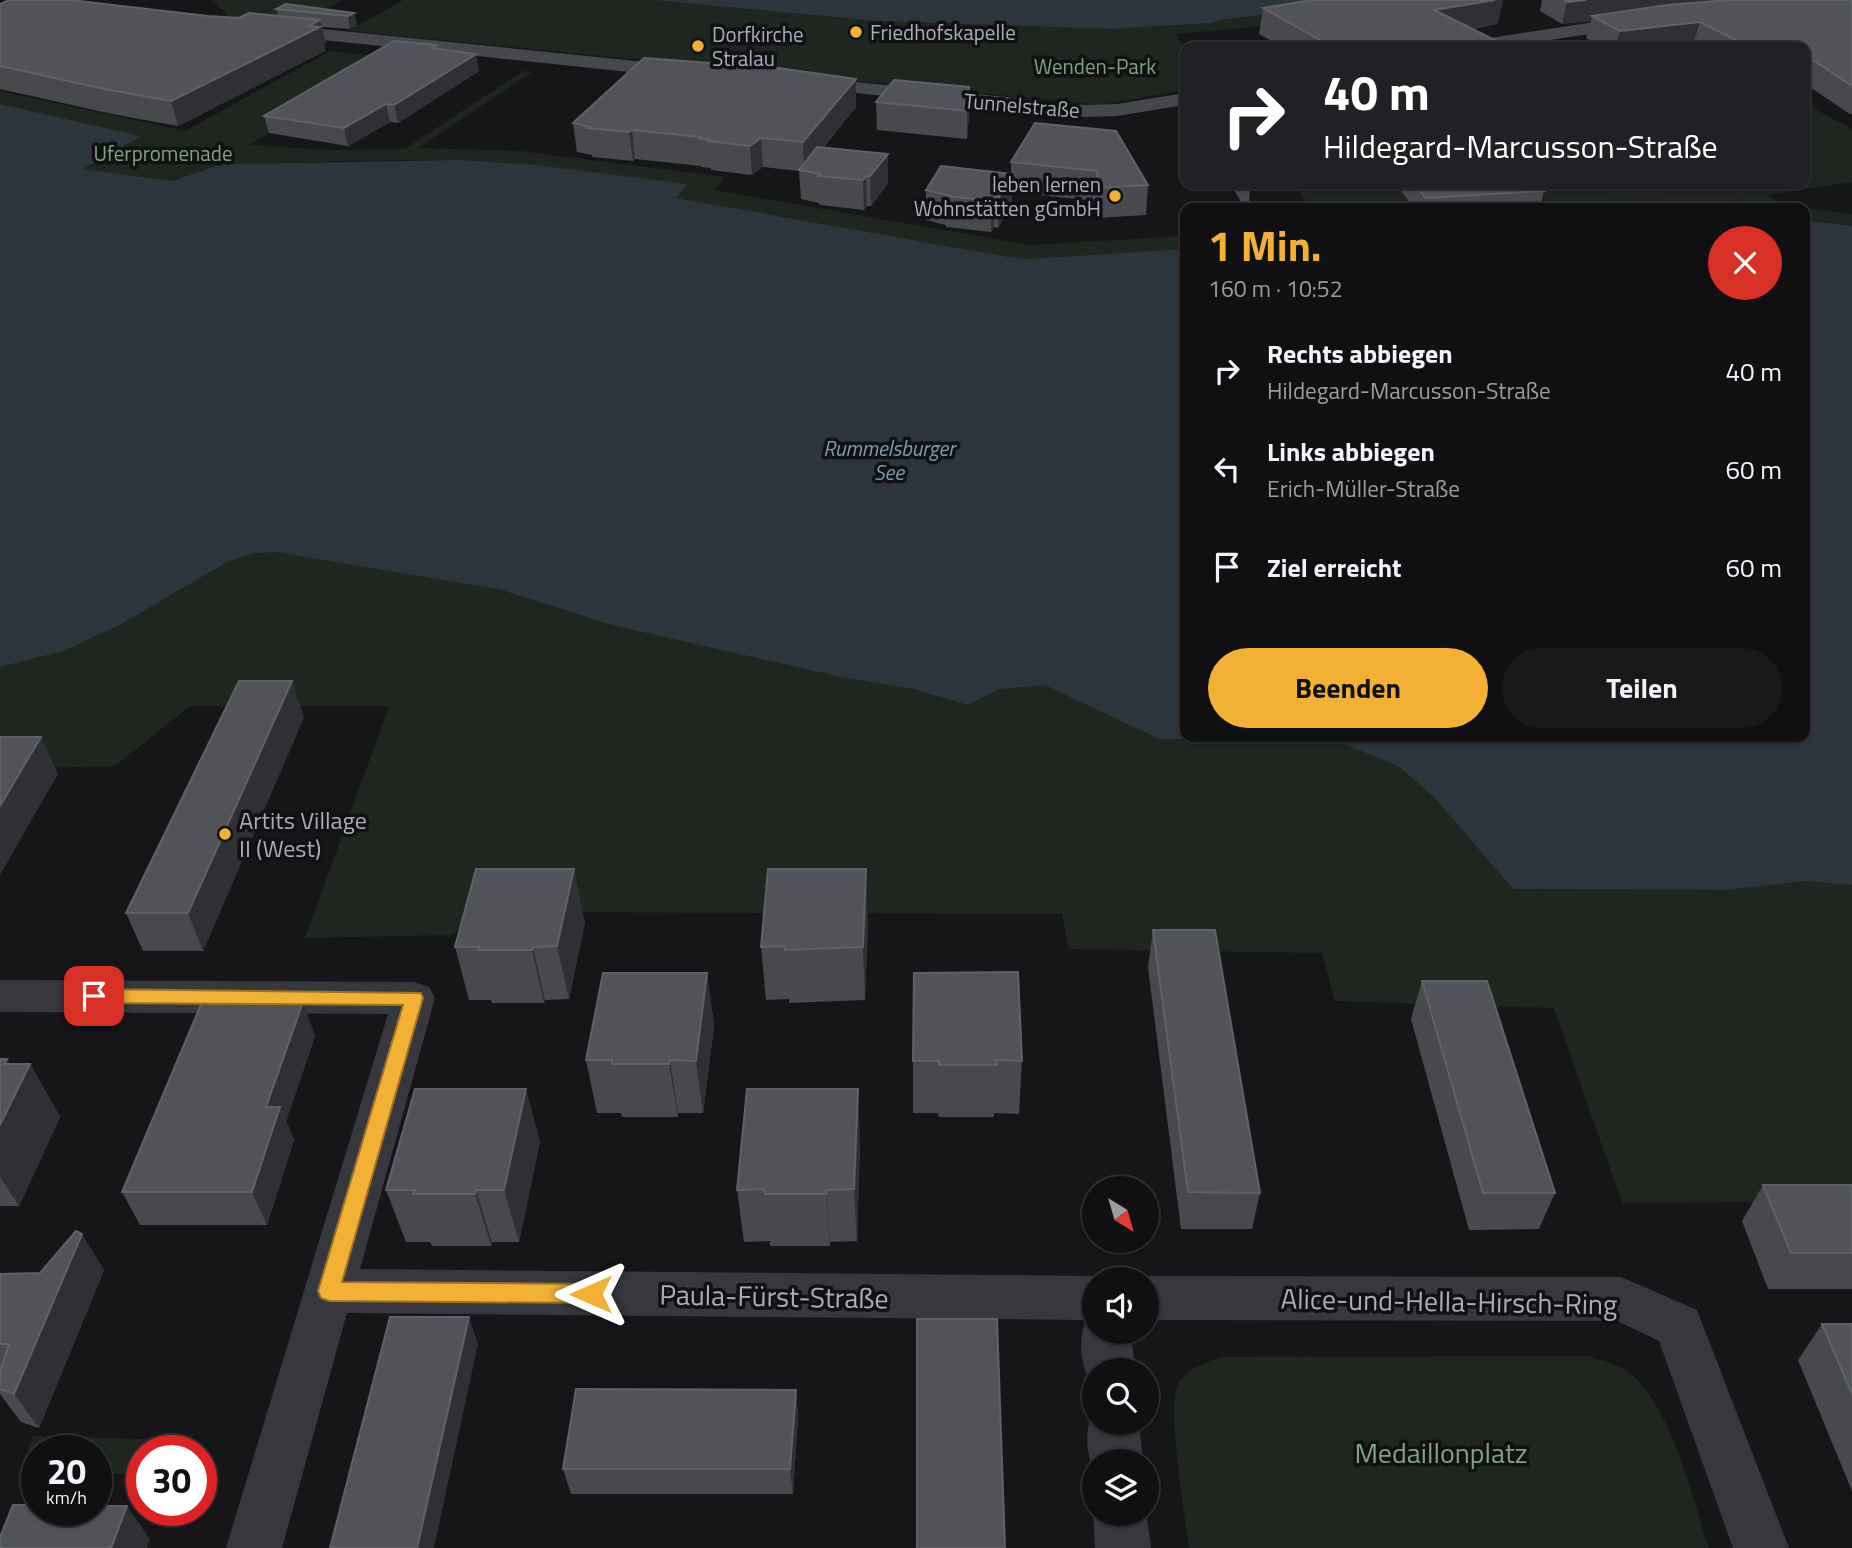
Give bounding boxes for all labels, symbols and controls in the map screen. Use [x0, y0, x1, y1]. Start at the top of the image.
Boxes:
place label: Friedhofskapelle [870, 16, 1016, 48]
place label: Dorfkirche Stralau [712, 18, 804, 74]
marker: Friedhofskapelle [848, 24, 864, 40]
marker: Dorfkirche Stralau [690, 38, 706, 54]
park label: Wenden-Park [1034, 50, 1156, 82]
text: 40 m [1323, 54, 1430, 129]
icon: right [1208, 70, 1299, 161]
street label: Tunnelstraße [963, 84, 1081, 126]
text: Hildegard-Marcusson-Straße [1323, 122, 1718, 170]
park label: Uferpromenade [93, 137, 233, 169]
place label: leben lernen Wohnstätten gGmbH [914, 168, 1101, 224]
marker: leben lernen Wohnstätten gGmbH [1107, 188, 1123, 204]
text: 1 Min. [1208, 213, 1322, 277]
button: close [1708, 226, 1782, 300]
text: 160 m · 10:52 [1208, 271, 1343, 306]
text: Rechts abbiegen [1267, 334, 1453, 373]
icon: right [1208, 352, 1246, 390]
text: 40 m [1725, 352, 1782, 391]
text: Hildegard-Marcusson-Straße [1267, 373, 1551, 408]
water label: Rummelsburger See [823, 432, 957, 488]
text: Links abbiegen [1267, 432, 1435, 471]
icon: left [1208, 450, 1246, 488]
text: 60 m [1725, 450, 1782, 489]
text: Erich-Müller-Straße [1267, 471, 1460, 506]
icon: arrive [1208, 548, 1246, 586]
text: Ziel erreicht [1267, 548, 1402, 587]
text: 60 m [1725, 548, 1782, 587]
button: Beenden [1208, 648, 1488, 728]
button: Teilen [1502, 648, 1782, 728]
place label: Artits Village II (West) [239, 802, 367, 866]
marker: Artits Village II (West) [217, 826, 233, 842]
pin [64, 966, 124, 1026]
icon: arrive [75, 977, 113, 1015]
north arrow [1082, 1176, 1158, 1253]
map controls [1082, 1176, 1159, 1526]
position arrow [554, 1257, 628, 1331]
button: sound [1082, 1267, 1159, 1344]
street label: Paula-Fürst-Straße [659, 1273, 889, 1319]
street label: Alice-und-Hella-Hirsch-Ring [1280, 1277, 1618, 1325]
button: search [1082, 1358, 1159, 1435]
park label: Medaillonplatz [1354, 1431, 1528, 1474]
speed limit sign: 30 [126, 1435, 217, 1526]
text: 20 [47, 1444, 86, 1498]
button: layers [1082, 1449, 1159, 1526]
text: km/h [46, 1484, 87, 1511]

